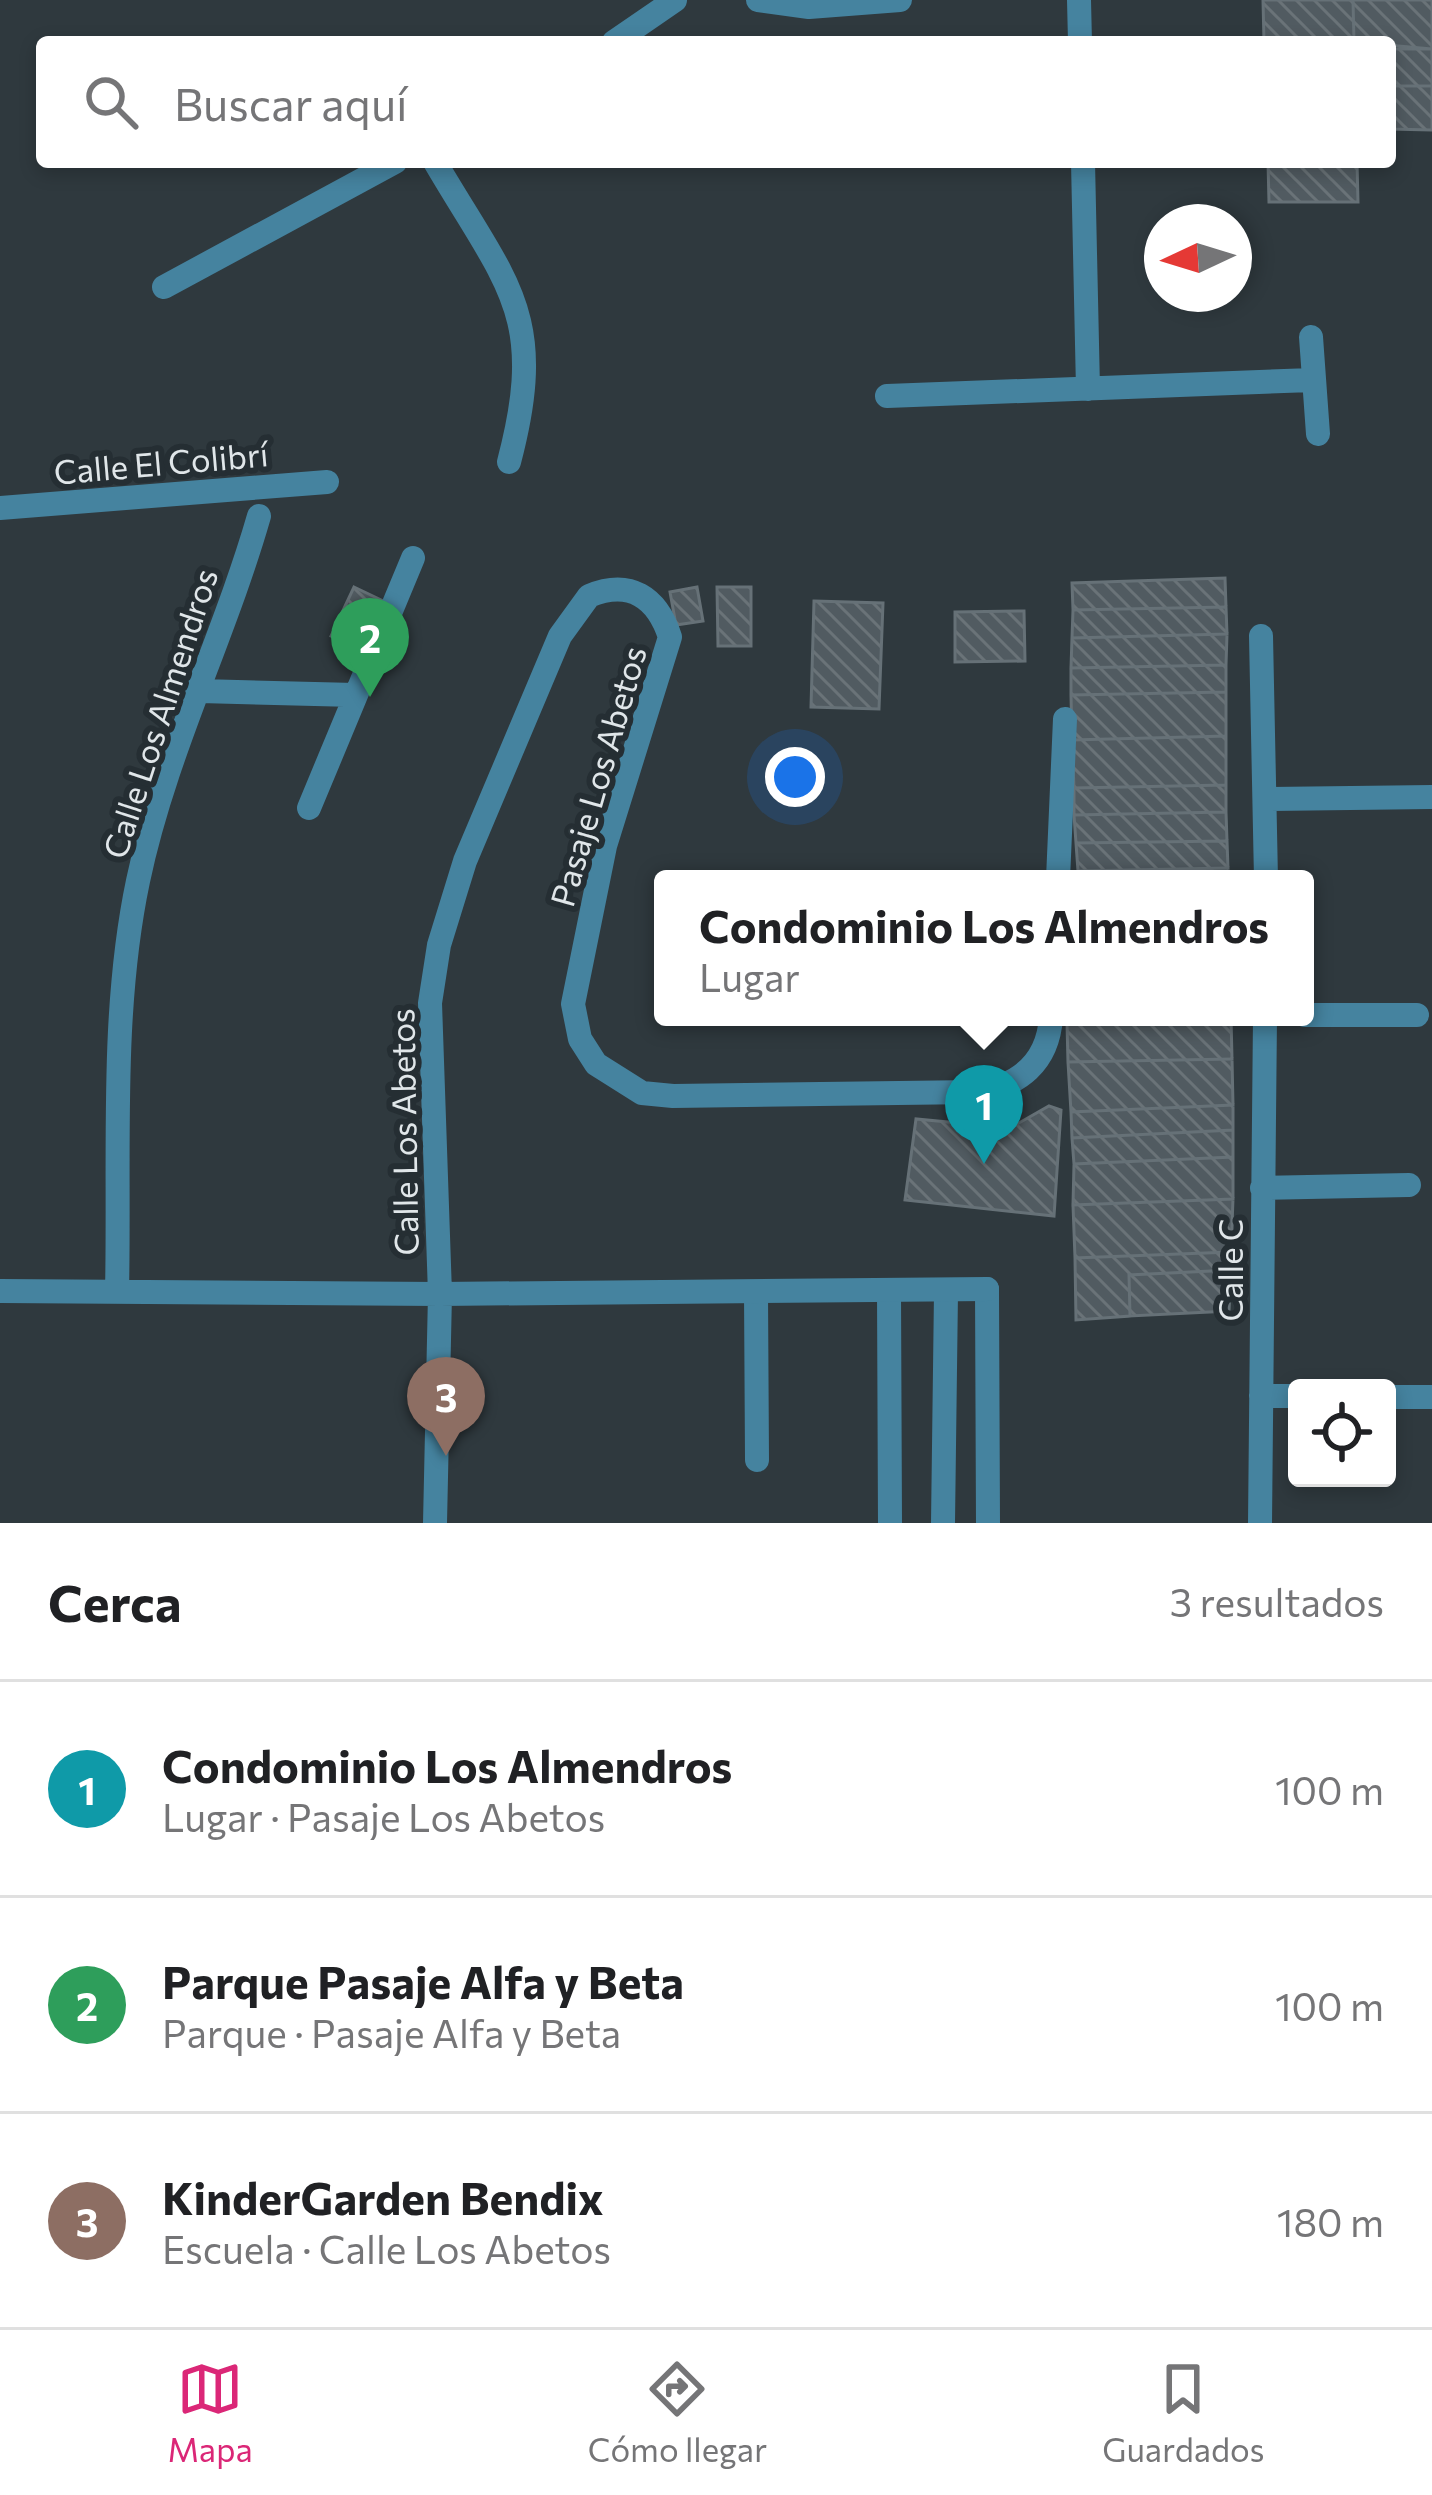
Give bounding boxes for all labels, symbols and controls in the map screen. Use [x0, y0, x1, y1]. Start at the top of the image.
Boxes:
search box [36, 36, 1396, 168]
icon: search [78, 69, 144, 135]
text: Buscar aquí [174, 75, 408, 130]
north arrow [1144, 204, 1252, 312]
street label: Calle El Colibrí [52, 432, 271, 492]
street label: Calle Los Almendros [93, 563, 225, 863]
pin: 2 [331, 598, 409, 697]
street label: Pasaje Los Abetos [540, 641, 654, 911]
your location [765, 747, 825, 807]
popup [654, 870, 1314, 1026]
text: Condominio Los Almendros [699, 897, 1269, 952]
text: Lugar [699, 952, 800, 1000]
street label: Calle Los Abetos [380, 1008, 426, 1256]
pin: 1 [945, 1065, 1023, 1164]
street label: Calle C [1209, 1219, 1250, 1321]
pin: 3 [407, 1357, 485, 1456]
map controls [1288, 1379, 1396, 1487]
button: locate [1288, 1379, 1396, 1487]
text: Cerca [48, 1570, 182, 1633]
text: 3 resultados [1170, 1577, 1384, 1625]
text: Condominio Los Almendros [162, 1737, 732, 1792]
text: 1 [78, 1765, 96, 1813]
text: 100 m [1275, 1765, 1384, 1813]
text: Lugar · Pasaje Los Abetos [162, 1792, 605, 1840]
text: Parque Pasaje Alfa y Beta [162, 1953, 684, 2008]
text: 2 [76, 1981, 98, 2029]
text: 100 m [1275, 1981, 1384, 2029]
text: Parque · Pasaje Alfa y Beta [162, 2008, 621, 2056]
text: KinderGarden Bendix [162, 2169, 604, 2224]
text: 3 [76, 2197, 98, 2245]
text: 180 m [1277, 2197, 1384, 2245]
text: Escuela · Calle Los Abetos [162, 2224, 611, 2272]
tab: Mapa [167, 2356, 253, 2469]
tab: Cómo llegar [588, 2356, 767, 2469]
tab: Guardados [1102, 2356, 1264, 2469]

